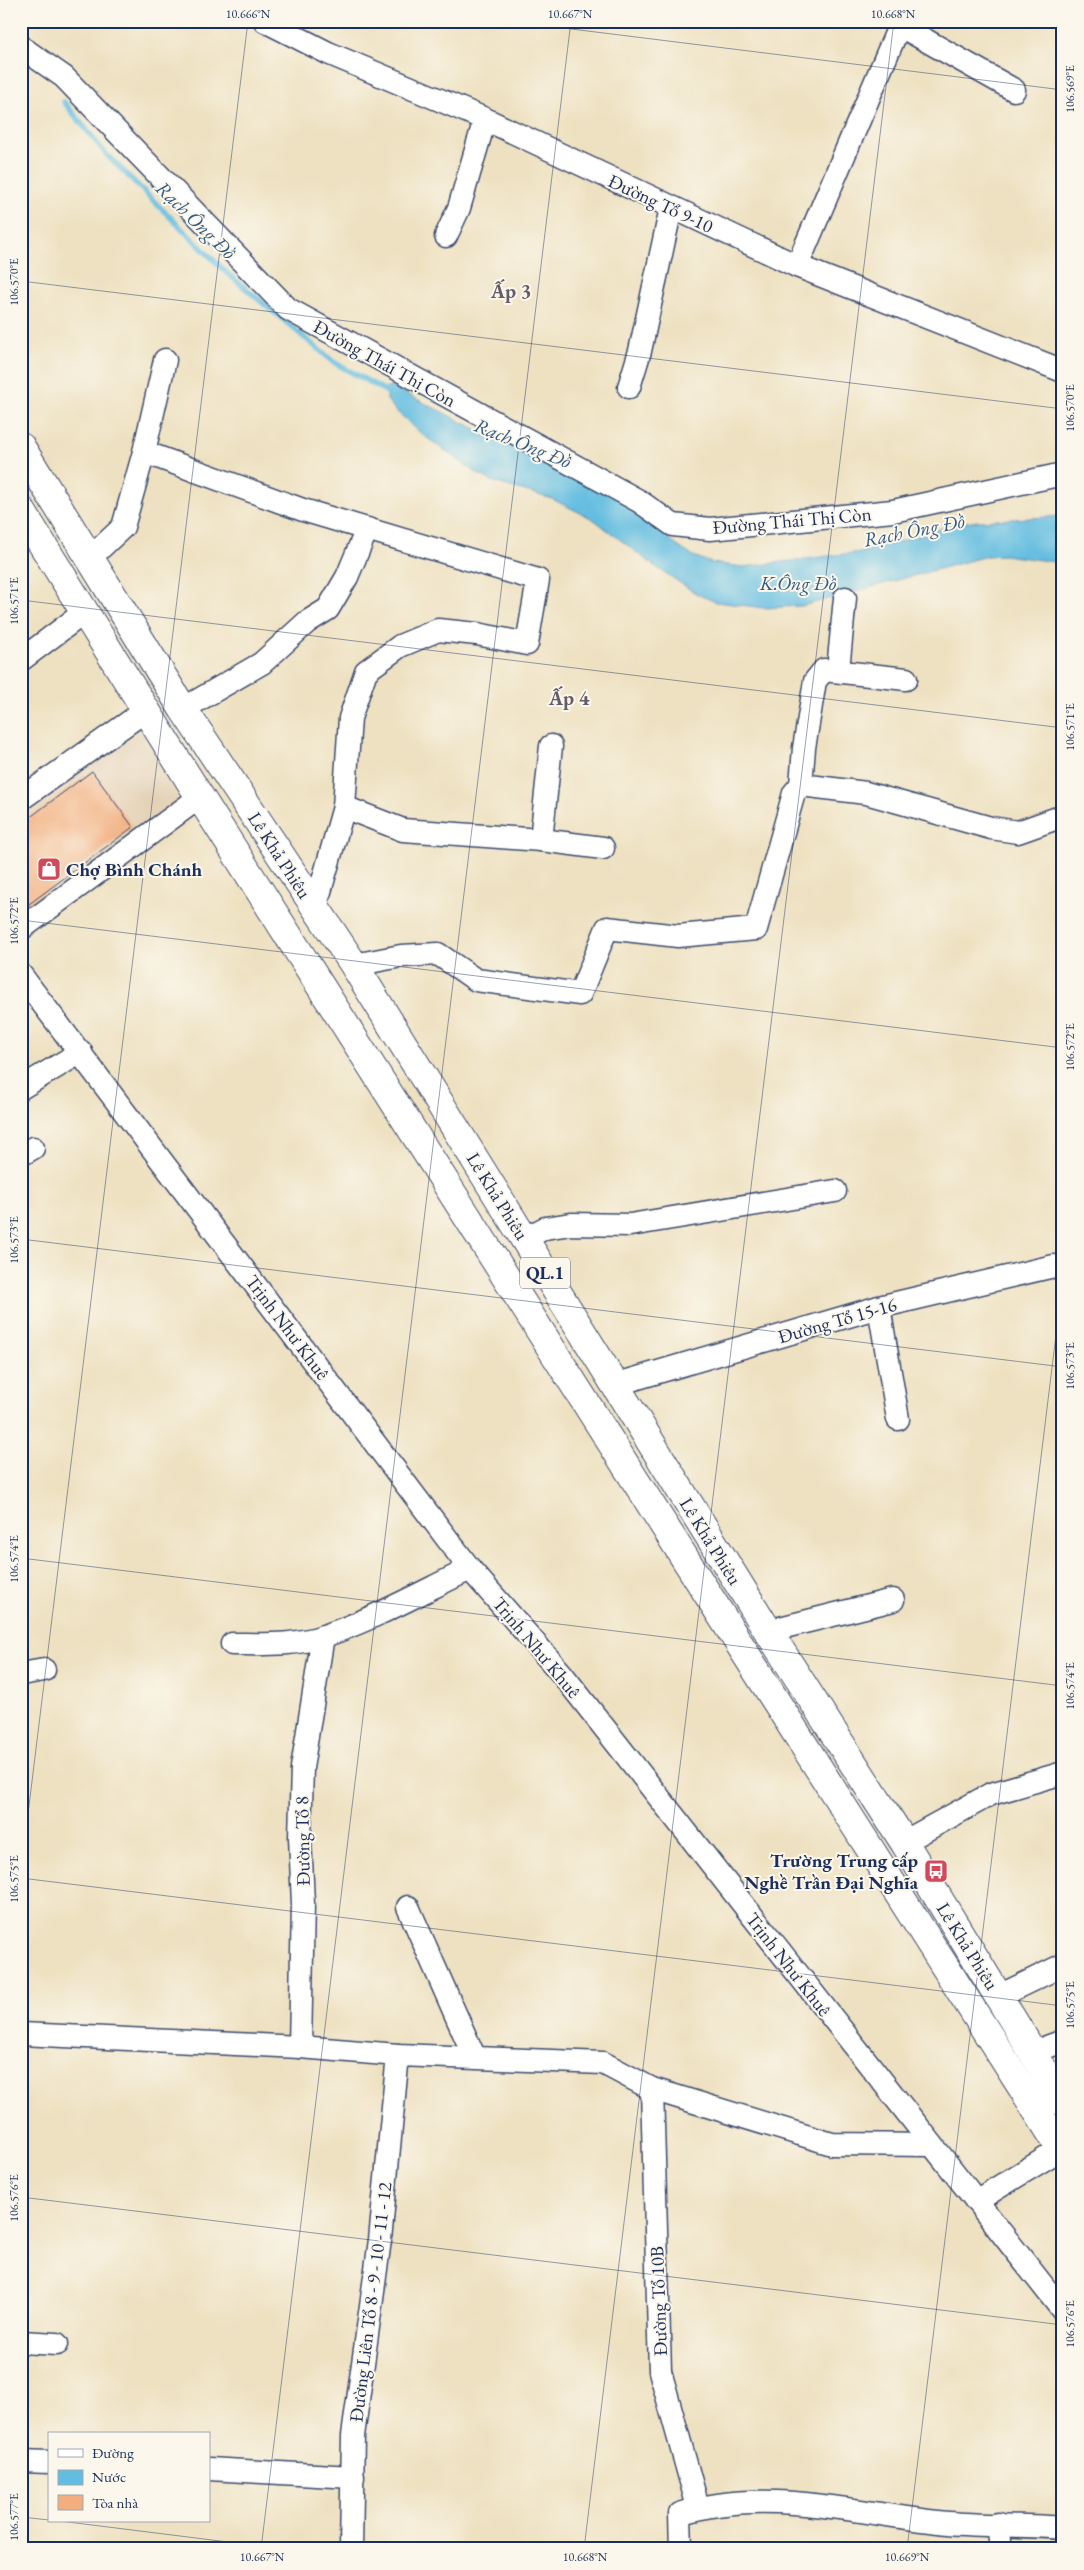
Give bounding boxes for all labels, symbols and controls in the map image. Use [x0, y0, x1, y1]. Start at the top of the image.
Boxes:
text: 10.666°N [226, 6, 271, 22]
text: 10.667°N [548, 6, 593, 22]
text: 10.668°N [871, 6, 916, 22]
text: 106.569°E [1062, 65, 1078, 113]
street label: Đường Tổ 9-10 [604, 168, 717, 239]
water label: Rạch Ông Đồ [150, 175, 242, 265]
text: 106.570°E [6, 258, 22, 306]
district label: Ấp 3 [490, 278, 531, 304]
street label: Đường Thái Thị Còn [309, 314, 460, 413]
text: 106.570°E [1062, 384, 1078, 432]
water label: Rạch Ông Đồ [471, 412, 576, 474]
street label: Đường Thái Thị Còn [712, 501, 872, 540]
water label: Rạch Ông Đồ [861, 507, 967, 553]
water label: K.Ông Đồ [759, 570, 837, 596]
text: 106.571°E [6, 577, 22, 625]
district label: Ấp 4 [548, 685, 590, 711]
text: 106.571°E [1062, 703, 1078, 751]
street label: Lê Khả Phiêu [242, 807, 317, 903]
shop icon: Chợ Bình Chánh [36, 856, 62, 882]
place label: Chợ Bình Chánh [66, 857, 202, 882]
text: 106.572°E [6, 897, 22, 945]
text: 106.572°E [1062, 1023, 1078, 1071]
street label: Lê Khả Phiêu [461, 1148, 534, 1245]
text: 106.573°E [6, 1216, 22, 1264]
road number: QL.1 [520, 1258, 570, 1288]
street label: Trịnh Như Khuê [240, 1270, 335, 1385]
street label: Đường Tổ 15-16 [775, 1292, 899, 1349]
text: 106.573°E [1062, 1342, 1078, 1390]
street label: Lê Khả Phiêu [674, 1493, 747, 1590]
text: 106.574°E [6, 1535, 22, 1583]
street label: Trịnh Như Khuê [487, 1591, 586, 1703]
text: 106.574°E [1062, 1662, 1078, 1710]
street label: Đường Tổ 8 [289, 1796, 316, 1886]
place label: Trường Trung cấp Nghề Trần Đại Nghĩa [744, 1848, 919, 1895]
text: 106.575°E [6, 1855, 22, 1903]
bus stop icon: Trường Trung cấp Nghề Trần Đại Nghĩa [923, 1858, 949, 1884]
street label: Lê Khả Phiêu [931, 1898, 1004, 1995]
street label: Trịnh Như Khuê [740, 1907, 837, 2021]
text: 106.575°E [1062, 1981, 1078, 2029]
text: 106.576°E [6, 2174, 22, 2222]
street label: Đường Liên Tổ 8 - 9 - 10 - 11 - 12 [343, 2181, 398, 2424]
street label: Đường Tổ 10B [644, 2246, 673, 2356]
text: 106.576°E [1062, 2300, 1078, 2348]
legend [48, 2432, 210, 2522]
text: Đường [92, 2443, 134, 2462]
text: Nước [92, 2467, 126, 2486]
text: 106.577°E [6, 2493, 22, 2541]
text: Tòa nhà [92, 2493, 138, 2512]
text: 10.667°N [240, 2549, 285, 2565]
text: 10.668°N [563, 2549, 608, 2565]
text: 10.669°N [885, 2549, 930, 2565]

